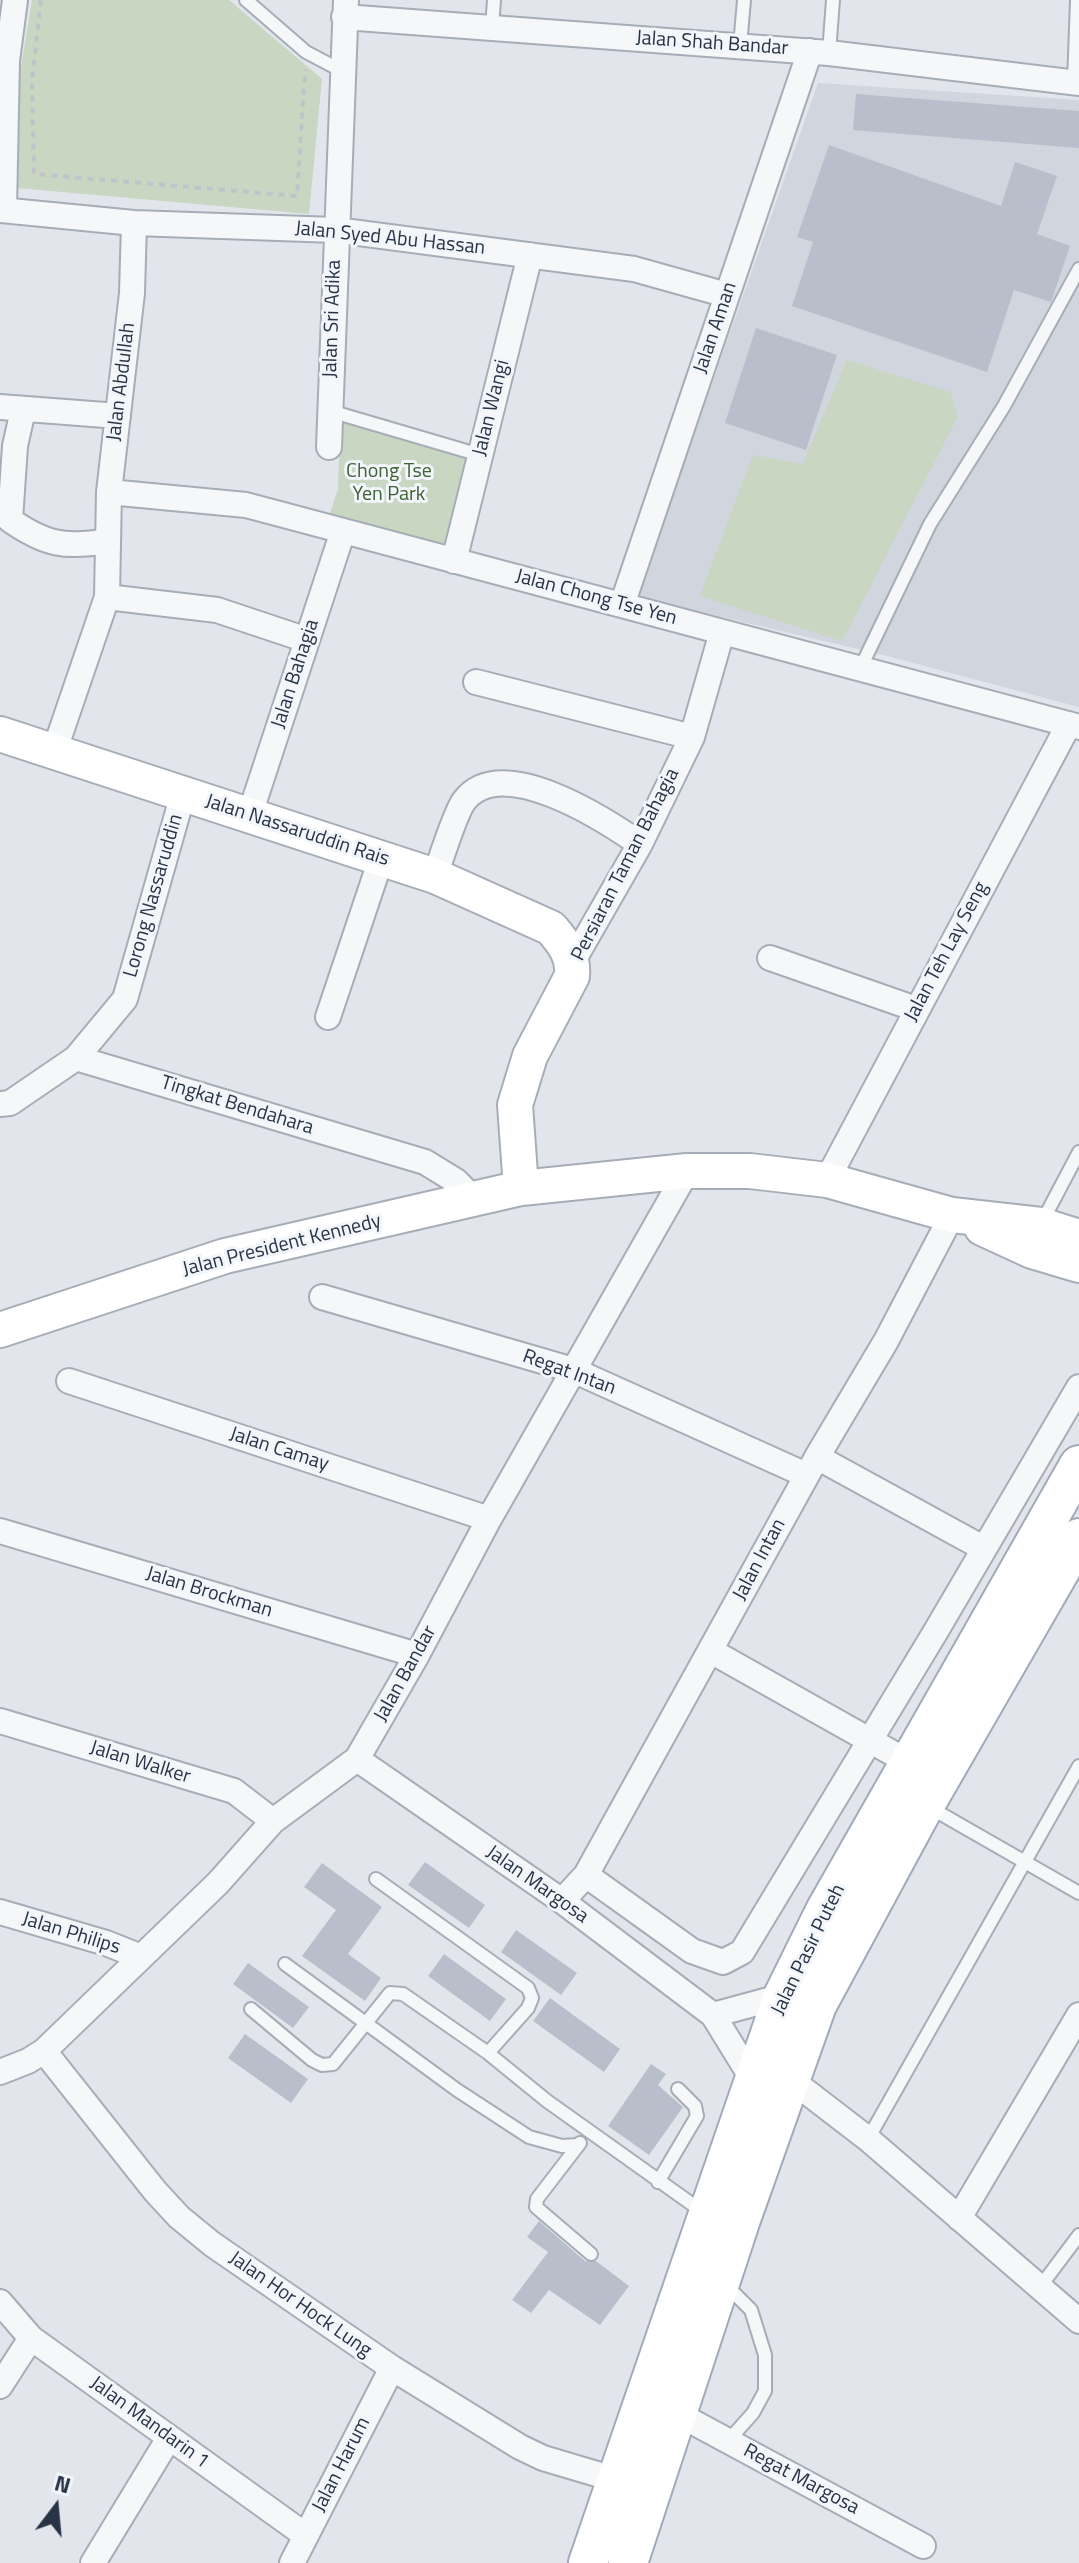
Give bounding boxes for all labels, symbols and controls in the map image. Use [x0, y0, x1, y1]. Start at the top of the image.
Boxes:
street label: Jalan Shah Bandar [635, 27, 789, 61]
street label: Jalan Syed Abu Hassan [294, 217, 486, 261]
street label: Jalan Sri Adika [319, 259, 347, 379]
street label: Jalan Aman [689, 279, 743, 377]
street label: Jalan Abdullah [103, 321, 141, 443]
street label: Jalan Wangi [468, 357, 516, 459]
park label: Chong Tse Yen Park [346, 460, 432, 507]
street label: Jalan Chong Tse Yen [513, 565, 679, 631]
street label: Jalan Bahagia [267, 616, 325, 732]
street label: Persiaran Taman Bahagia [567, 765, 685, 965]
street label: Jalan Nassaruddin Rais [202, 790, 392, 872]
street label: Lorong Nassaruddin [119, 812, 189, 980]
street label: Jalan Teh Lay Seng [900, 878, 994, 1026]
street label: Tingkat Bendahara [158, 1071, 316, 1141]
street label: Jalan President Kennedy [180, 1210, 384, 1282]
street label: Regat Intan [519, 1345, 619, 1401]
street label: Jalan Camay [226, 1423, 332, 1477]
street label: Jalan Intan [729, 1515, 791, 1605]
street label: Jalan Brockman [143, 1562, 275, 1624]
street label: Jalan Bandar [370, 1622, 442, 1726]
street label: Jalan Walker [87, 1736, 193, 1790]
street label: Jalan Margosa [481, 1841, 593, 1929]
street label: Jalan Pasir Puteh [767, 1881, 851, 2019]
street label: Jalan Philips [19, 1908, 123, 1960]
street label: Jalan Hor Hock Lung [224, 2247, 376, 2363]
street label: Jalan Mandarin 1 [85, 2372, 213, 2474]
street label: Jalan Harum [308, 2414, 376, 2516]
street label: Regat Margosa [739, 2439, 863, 2521]
text: N [51, 2465, 75, 2502]
north arrow [16, 2467, 96, 2547]

